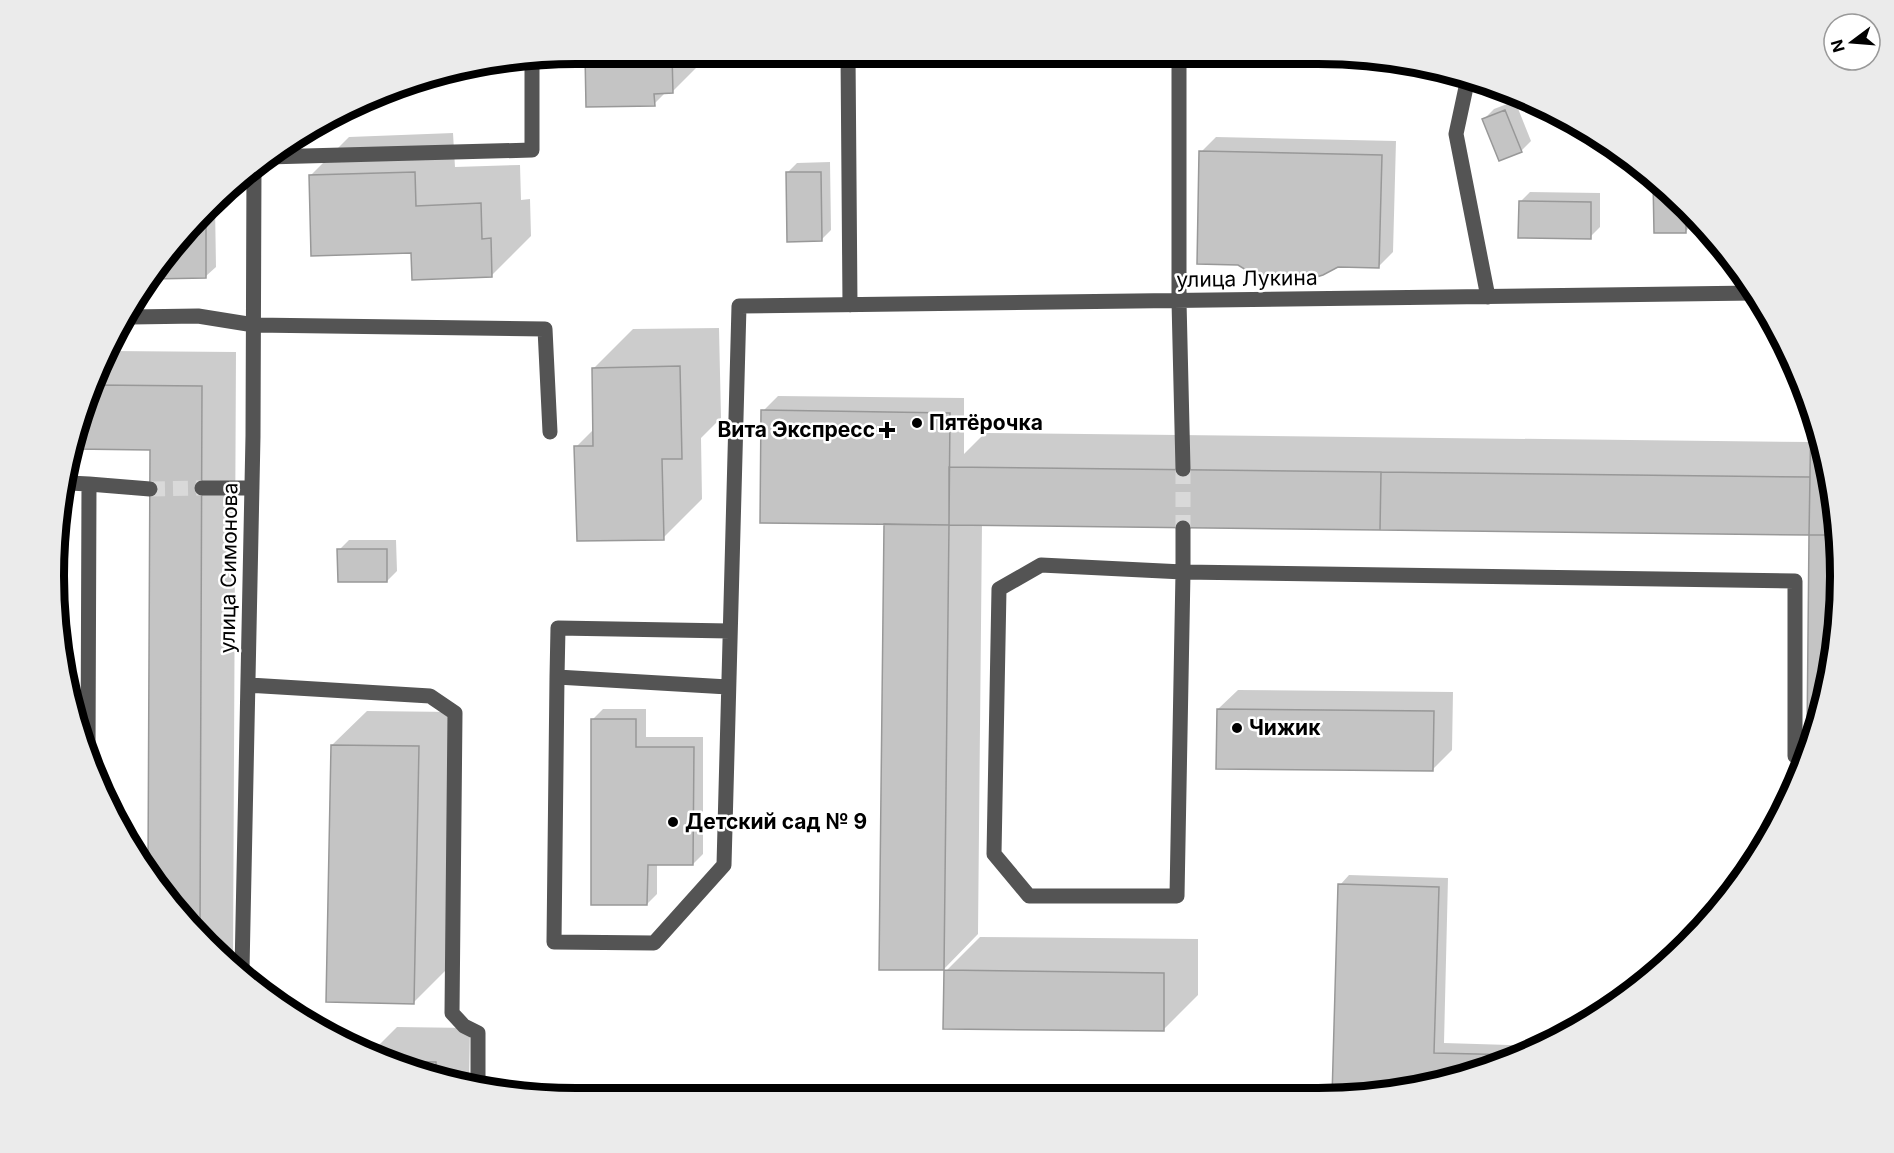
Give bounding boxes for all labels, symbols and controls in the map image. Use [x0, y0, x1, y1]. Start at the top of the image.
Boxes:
north arrow [1822, 12, 1882, 72]
text: N [1826, 38, 1849, 55]
street label: улица Лукина [1176, 265, 1318, 292]
place label: Пятёрочка [929, 410, 1043, 435]
marker: Пятёрочка [910, 416, 924, 430]
place label: Вита Экспресс [717, 417, 875, 442]
marker: Вита Экспресс [880, 423, 894, 437]
street label: улица Симонова [215, 482, 242, 654]
place label: Чижик [1249, 715, 1321, 740]
marker: Чижик [1230, 721, 1244, 735]
place label: Детский сад № 9 [685, 809, 867, 834]
marker: Детский сад № 9 [666, 815, 680, 829]

